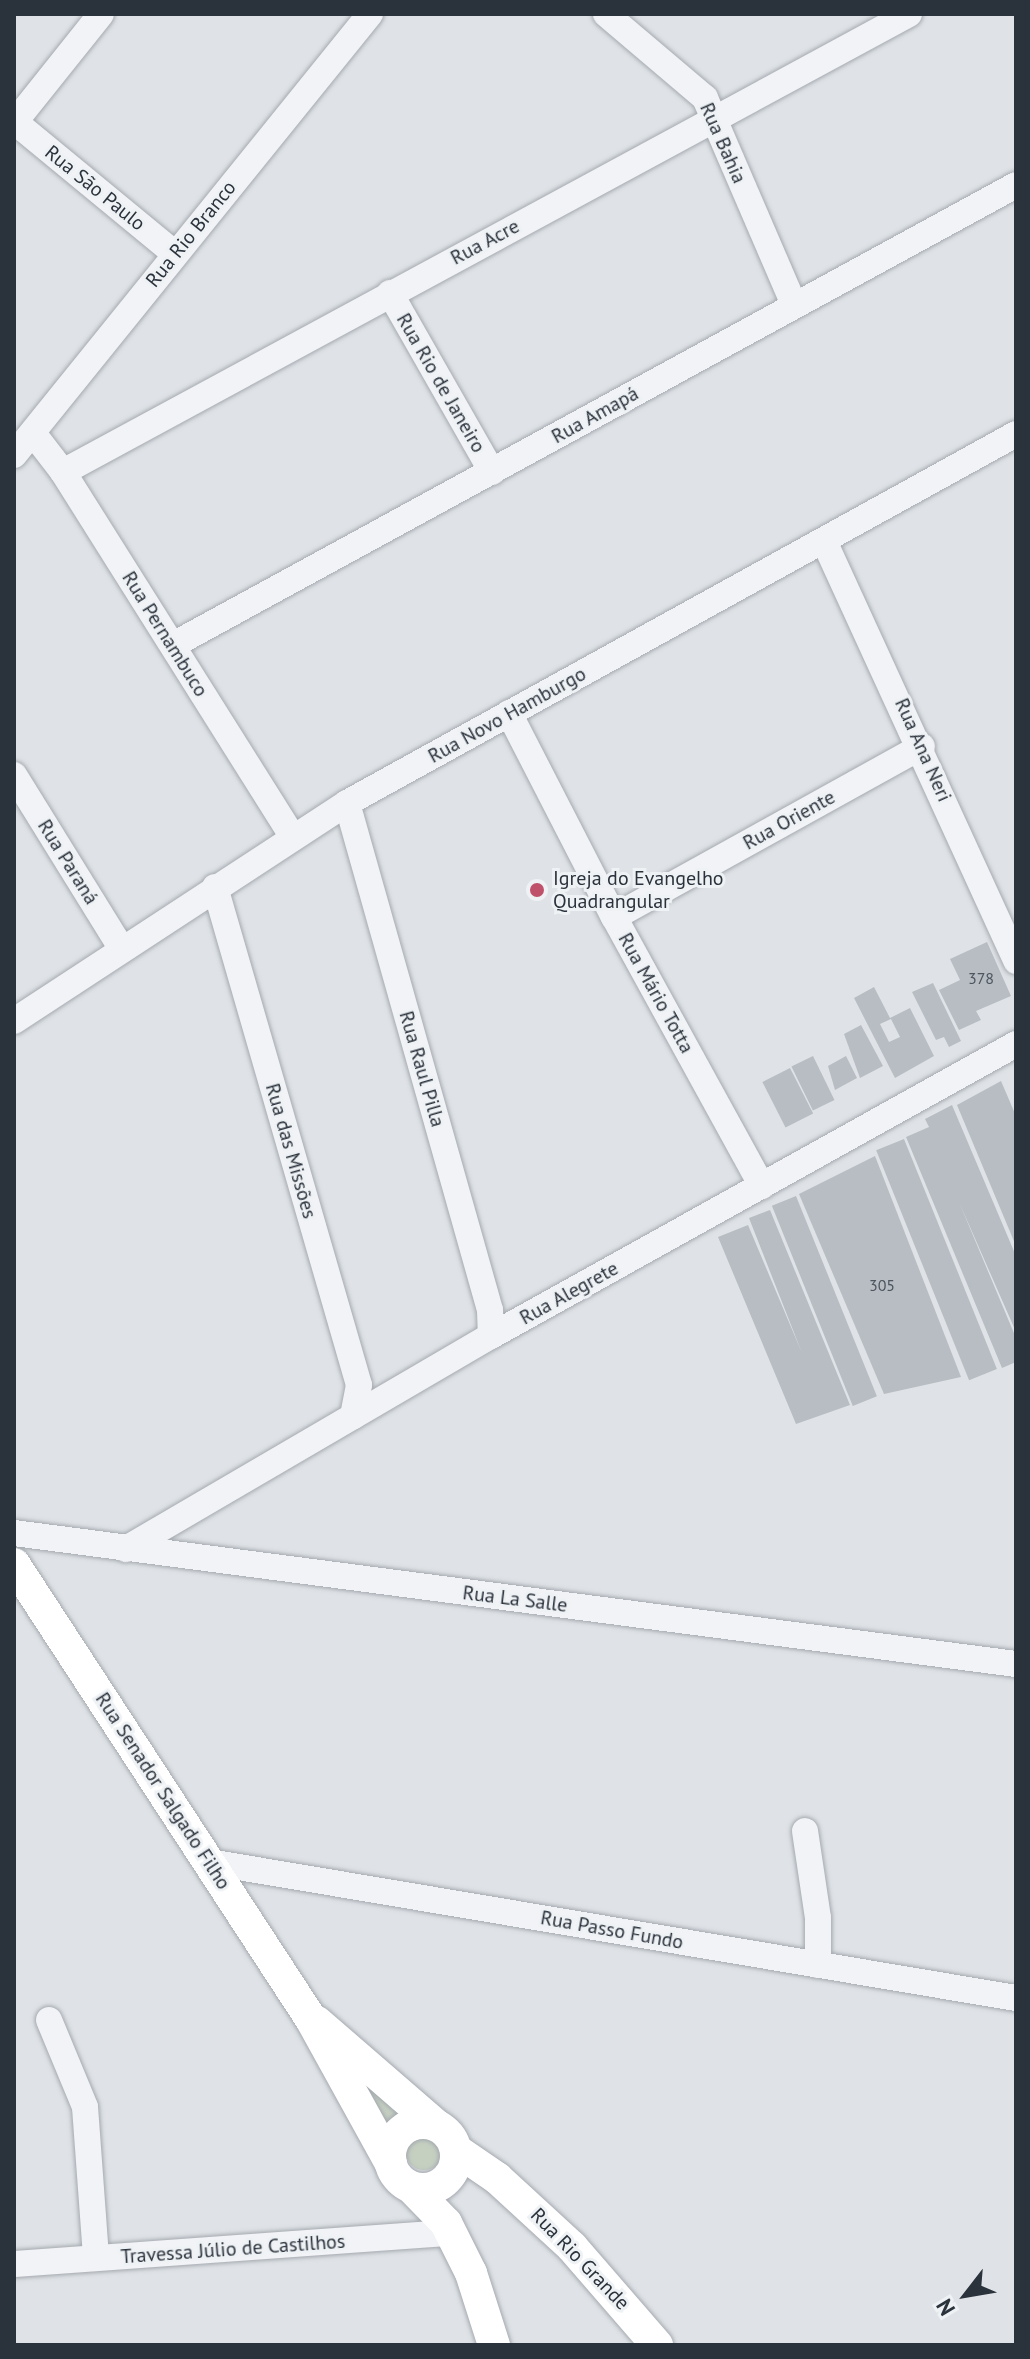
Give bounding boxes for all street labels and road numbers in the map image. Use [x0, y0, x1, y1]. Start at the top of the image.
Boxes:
street label: Rua Bahia [695, 99, 751, 187]
street label: Rua São Paulo [40, 140, 150, 236]
street label: Rua Rio Branco [141, 176, 241, 292]
street label: Rua Acre [446, 214, 524, 270]
street label: Rua Rio de Janeiro [391, 309, 491, 457]
street label: Rua Amapá [547, 381, 643, 449]
street label: Rua Pernambuco [117, 567, 213, 701]
street label: Rua Novo Hamburgo [424, 662, 590, 768]
street label: Rua Ana Neri [889, 694, 957, 806]
street label: Rua Oriente [739, 785, 839, 855]
street label: Rua Paraná [32, 815, 104, 909]
street label: Rua Mário Totta [613, 928, 699, 1058]
street label: Rua Raul Pilla [394, 1008, 450, 1130]
street label: Rua das Missões [260, 1081, 322, 1221]
street label: Rua Alegrete [515, 1256, 623, 1330]
street label: Rua La Salle [461, 1581, 569, 1617]
street label: Rua Senador Salgado Filho [90, 1688, 236, 1894]
street label: Rua Passo Fundo [539, 1906, 685, 1954]
street label: Rua Rio Grande [526, 2203, 634, 2315]
street label: Travessa Júlio de Castilhos [120, 2229, 346, 2269]

